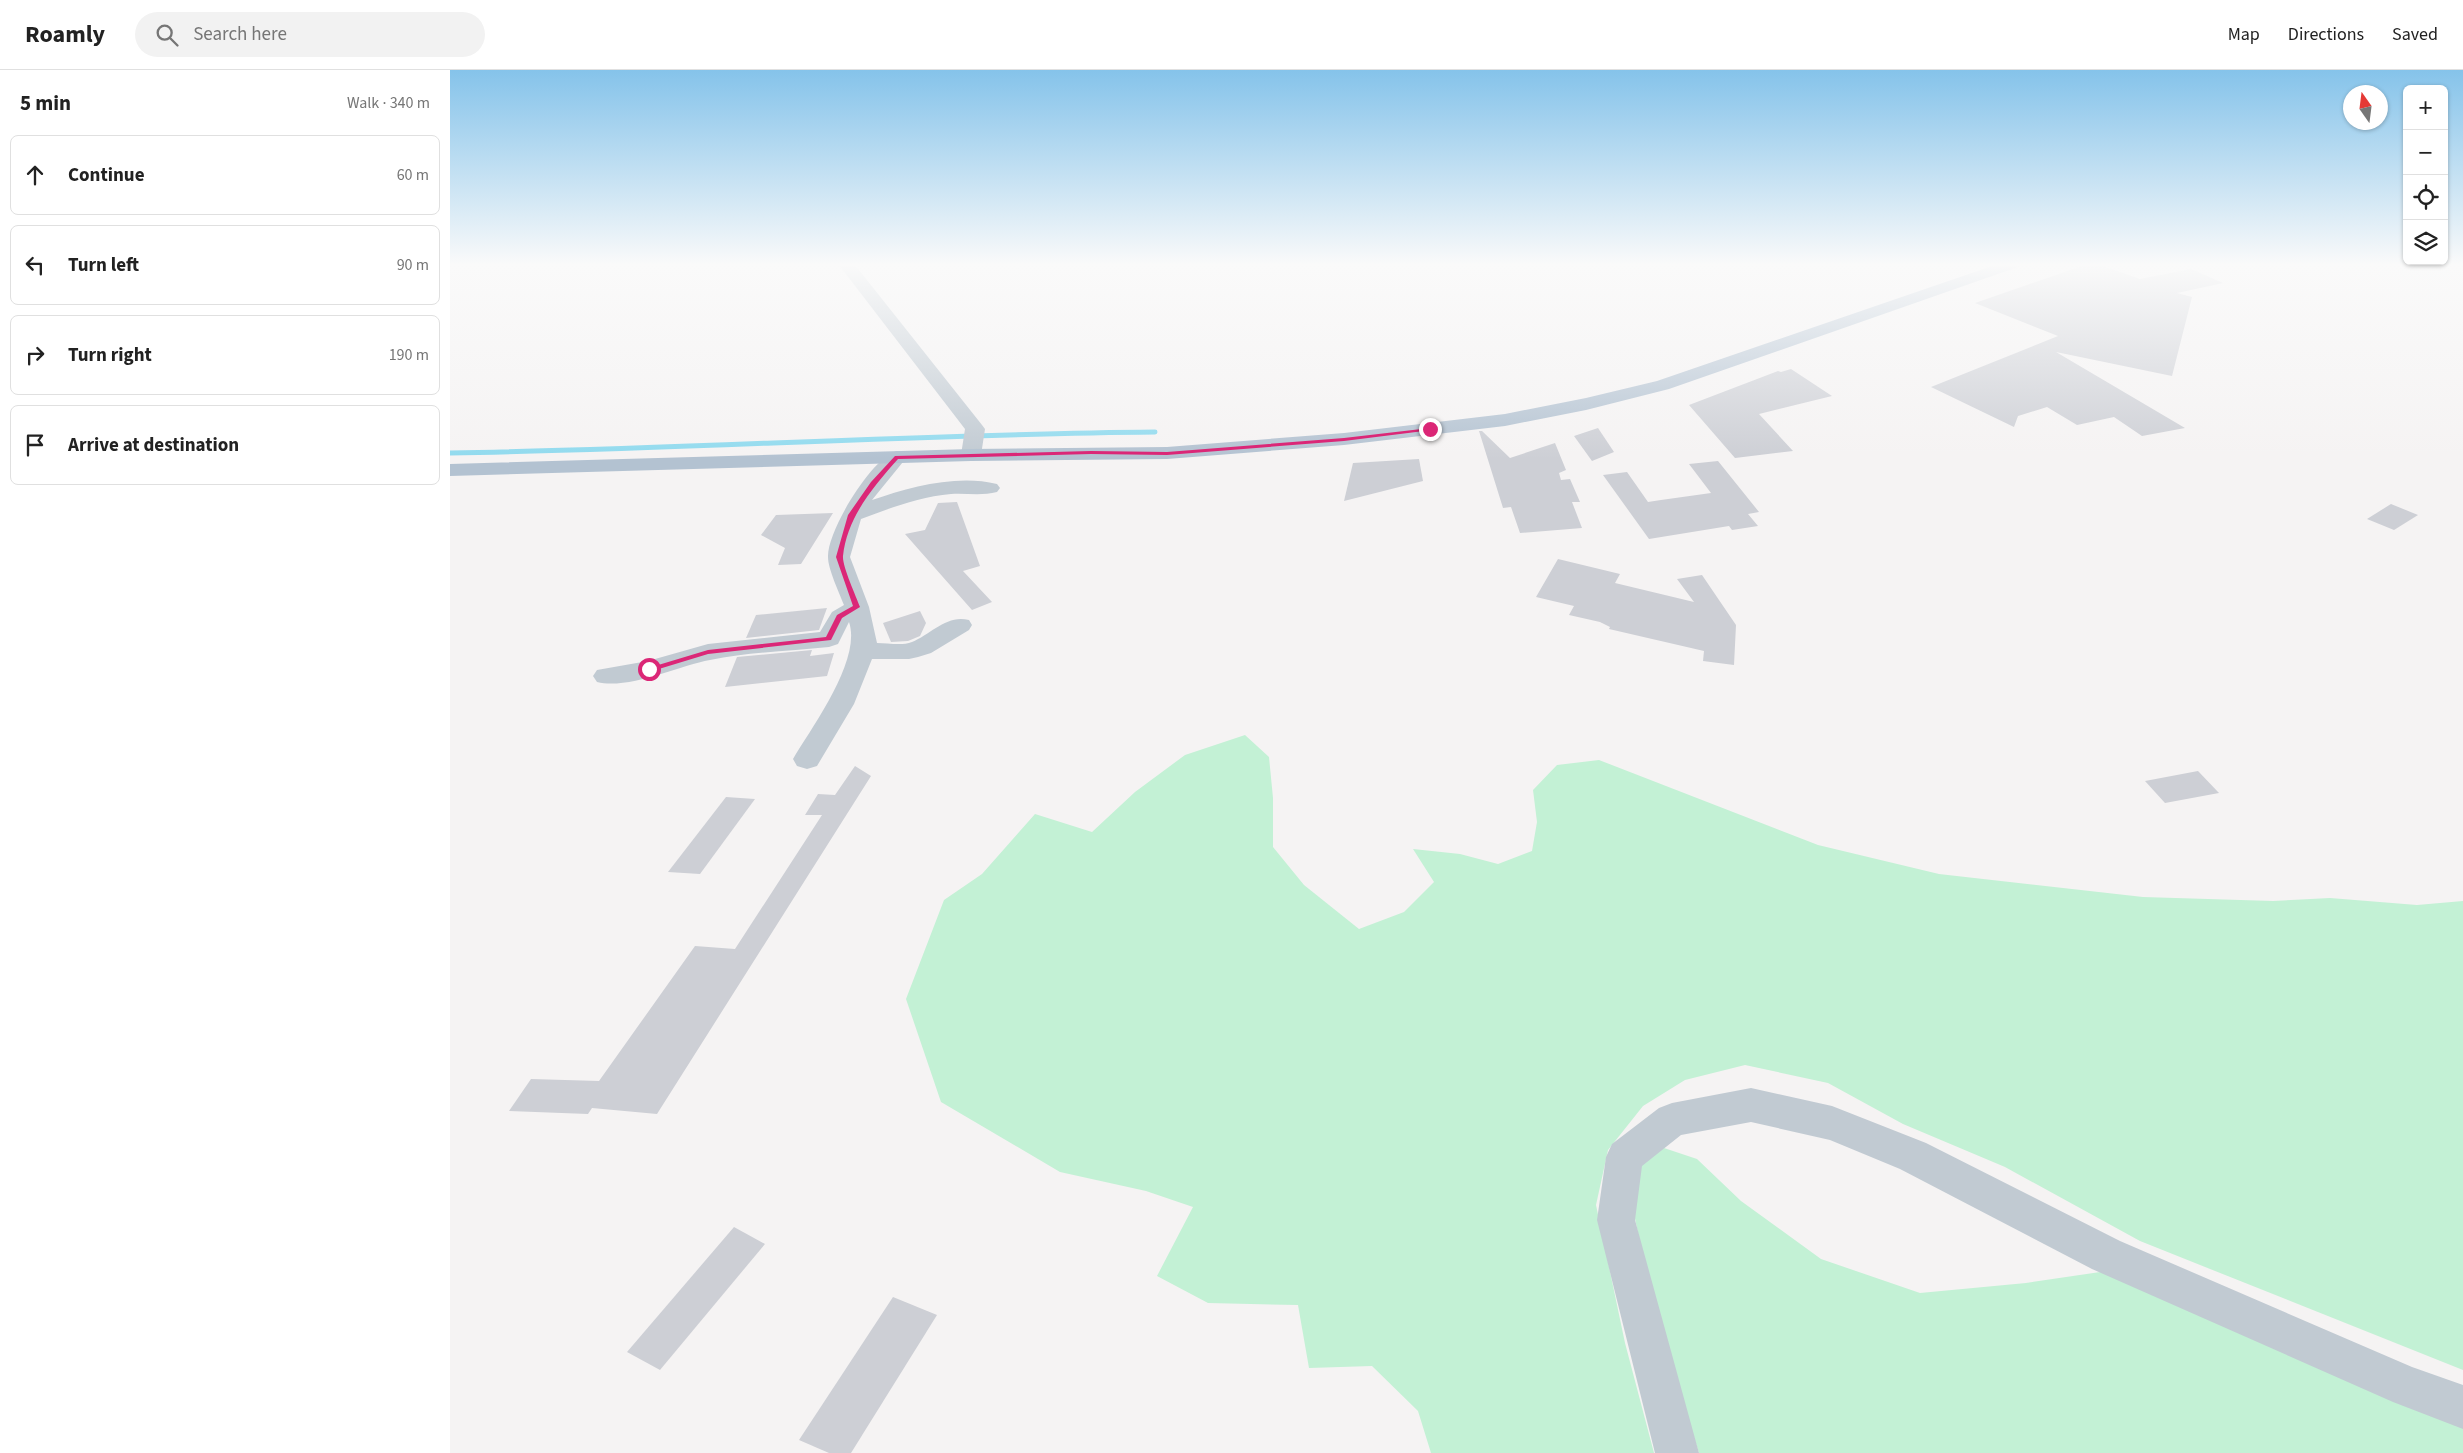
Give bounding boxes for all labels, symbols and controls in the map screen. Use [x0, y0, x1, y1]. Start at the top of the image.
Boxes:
search box [135, 12, 485, 57]
text: Roamly [25, 17, 105, 52]
icon: search [153, 21, 181, 49]
text: Search here [193, 21, 287, 48]
text: Map [2228, 22, 2260, 47]
text: Directions [2288, 22, 2364, 47]
text: Saved [2392, 22, 2438, 47]
north arrow [2343, 85, 2388, 130]
map controls [2403, 85, 2448, 265]
button: + [2403, 85, 2448, 130]
text: 5 min [20, 88, 71, 118]
text: Walk · 340 m [347, 92, 430, 114]
button: − [2403, 130, 2448, 175]
icon: ahead [21, 161, 49, 189]
text: Continue [68, 162, 145, 189]
text: 60 m [397, 164, 429, 186]
button: locate [2403, 175, 2448, 220]
button: layers [2403, 220, 2448, 265]
icon: left [21, 251, 49, 279]
text: Turn left [68, 252, 139, 279]
text: 90 m [397, 254, 429, 276]
icon: right [21, 341, 49, 369]
text: Turn right [68, 342, 152, 369]
text: 190 m [389, 344, 429, 366]
route end [1419, 418, 1442, 441]
icon: arrive [21, 431, 49, 459]
text: Arrive at destination [68, 432, 239, 459]
route start [638, 658, 661, 681]

